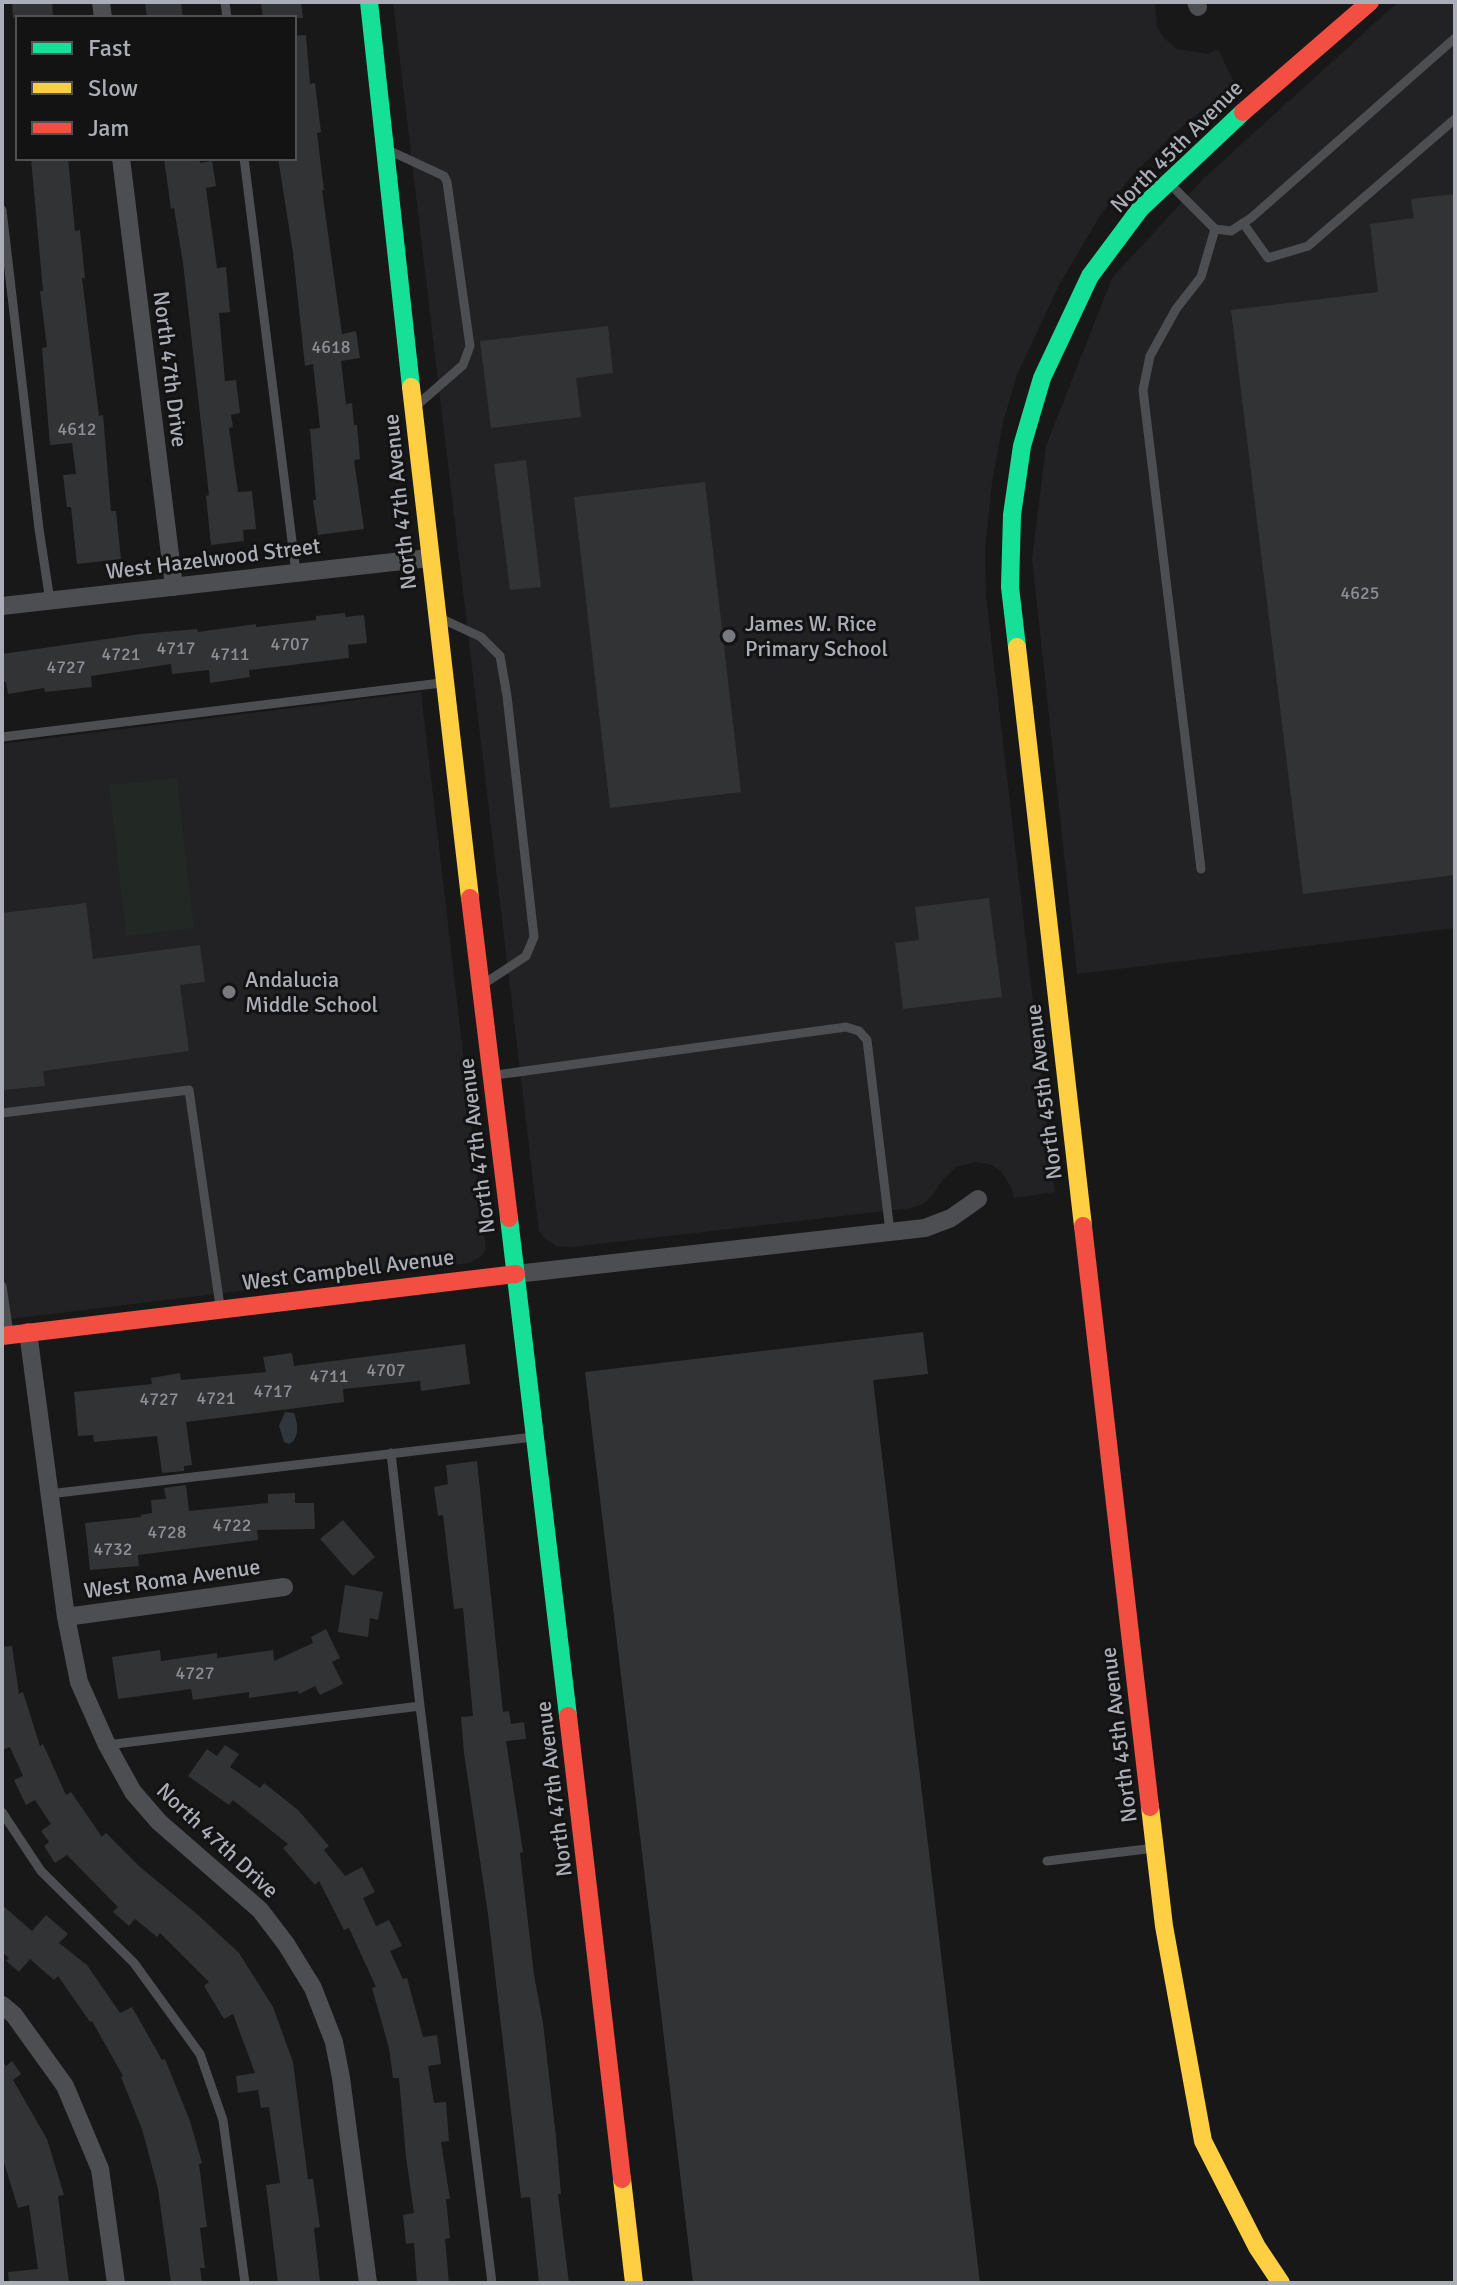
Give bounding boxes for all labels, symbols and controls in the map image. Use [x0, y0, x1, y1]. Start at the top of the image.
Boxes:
legend [16, 16, 296, 160]
text: Fast [88, 33, 131, 63]
text: Slow [88, 73, 138, 103]
street label: North 45th Avenue [1104, 74, 1248, 218]
text: Jam [88, 113, 129, 143]
street label: North 47th Drive [148, 290, 193, 449]
house number: 4618 [312, 336, 350, 358]
street label: North 47th Avenue [377, 413, 422, 591]
house number: 4612 [58, 418, 96, 440]
street label: West Hazelwood Street [104, 532, 322, 585]
house number: 4625 [1341, 582, 1379, 604]
place label: James W. Rice Primary School [745, 610, 888, 662]
marker: James W. Rice Primary School [720, 627, 738, 645]
house number: 4707 [271, 633, 309, 655]
house number: 4717 [157, 637, 195, 659]
house number: 4721 [102, 643, 140, 665]
house number: 4711 [211, 643, 249, 665]
house number: 4727 [47, 656, 85, 678]
place label: Andalucia Middle School [245, 966, 378, 1018]
marker: Andalucia Middle School [220, 983, 238, 1001]
street label: North 45th Avenue [1019, 1003, 1068, 1181]
street label: North 47th Avenue [452, 1057, 501, 1235]
street label: West Campbell Avenue [240, 1243, 456, 1296]
house number: 4707 [367, 1359, 405, 1381]
house number: 4711 [310, 1365, 348, 1387]
house number: 4717 [254, 1380, 292, 1402]
house number: 4721 [197, 1387, 235, 1409]
house number: 4727 [140, 1388, 178, 1410]
house number: 4722 [213, 1514, 251, 1536]
house number: 4728 [148, 1521, 186, 1543]
house number: 4732 [94, 1538, 132, 1560]
street label: West Roma Avenue [82, 1553, 262, 1604]
street label: North 45th Avenue [1094, 1646, 1143, 1824]
house number: 4727 [176, 1662, 214, 1684]
street label: North 47th Avenue [529, 1700, 578, 1878]
street label: North 47th Drive [151, 1777, 284, 1904]

